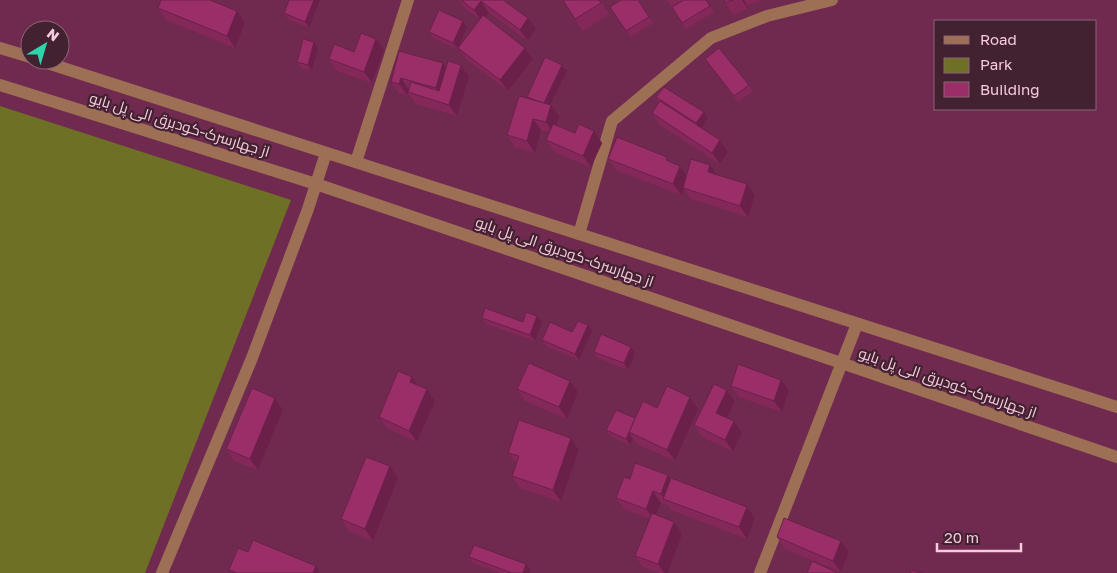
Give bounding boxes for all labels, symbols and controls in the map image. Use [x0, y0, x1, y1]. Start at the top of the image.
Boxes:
north arrow [20, 20, 70, 70]
legend [934, 20, 1097, 110]
text: N [44, 24, 63, 44]
text: Road [980, 30, 1017, 48]
text: Park [980, 55, 1013, 73]
text: Building [980, 80, 1040, 98]
street label: از جهارسرک-کودبرق الی پل بایو [87, 88, 272, 162]
street label: از جهارسرک-کودبرق الی پل بایو [473, 212, 657, 292]
street label: از جهارسرک-کودبرق الی پل بایو [856, 343, 1040, 423]
scale bar [937, 520, 1021, 552]
text: 20 m [944, 528, 979, 546]

